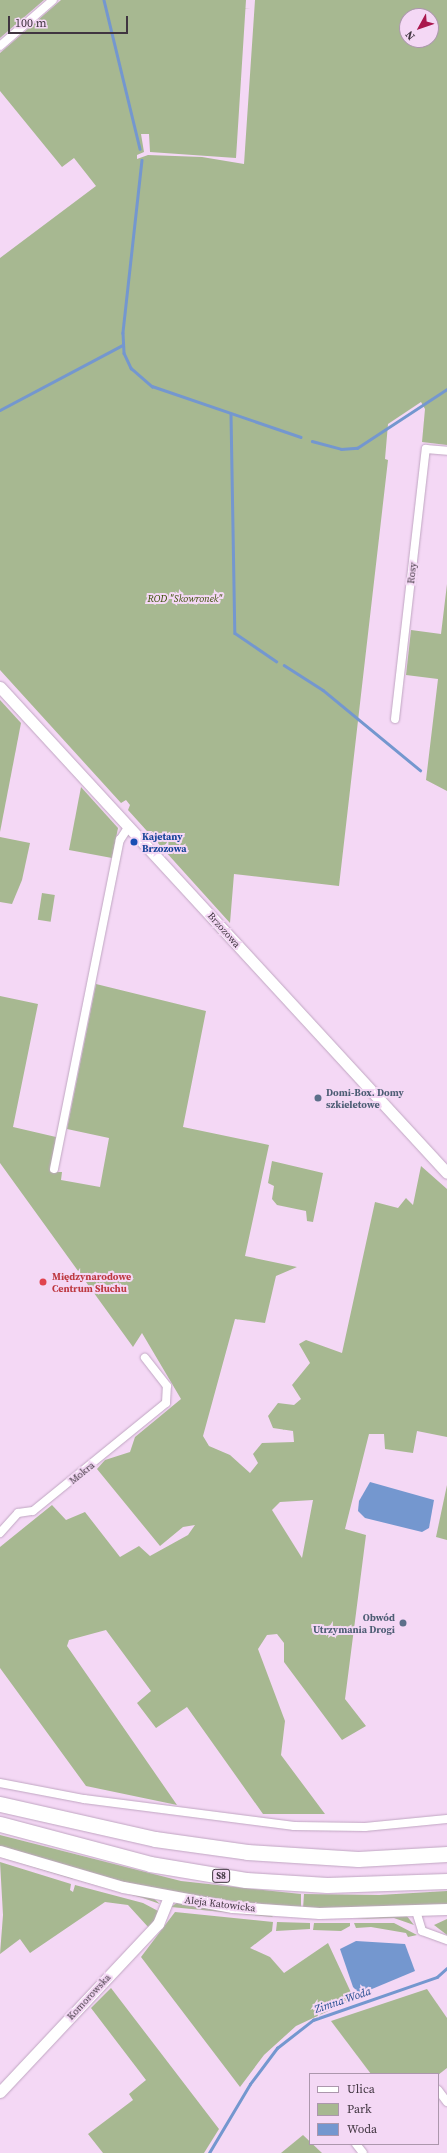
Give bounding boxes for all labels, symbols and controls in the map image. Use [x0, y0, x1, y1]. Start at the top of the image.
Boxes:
scale bar [10, 8, 130, 34]
north arrow [399, 8, 439, 48]
text: 100 m [15, 15, 47, 31]
text: N [402, 28, 419, 43]
street label: Rosy [405, 562, 419, 584]
park label: ROD "Skowronek" [147, 593, 223, 605]
place label: Kajetany Brzozowa [142, 830, 187, 854]
marker: Kajetany Brzozowa [129, 837, 139, 847]
street label: Brzozowa [205, 910, 243, 950]
place label: Domi-Box. Domy szkieletowe [326, 1086, 404, 1110]
marker: Domi-Box. Domy szkieletowe [313, 1093, 323, 1103]
place label: Międzynarodowe Centrum Słuchu [52, 1270, 131, 1294]
marker: Międzynarodowe Centrum Słuchu [37, 1276, 49, 1288]
street label: Mokra [67, 1459, 97, 1487]
place label: Obwód Utrzymania Drogi [313, 1611, 395, 1634]
marker: Obwód Utrzymania Drogi [398, 1618, 408, 1628]
road number: S8 [212, 1869, 230, 1883]
street label: Aleja Katowicka [184, 1894, 256, 1914]
street label: Komorowska [65, 1972, 113, 2022]
water label: Zimna Woda [313, 1985, 373, 2017]
legend [309, 2073, 439, 2145]
text: Ulica [347, 2081, 375, 2097]
text: Park [347, 2101, 372, 2117]
text: Woda [347, 2121, 377, 2137]

